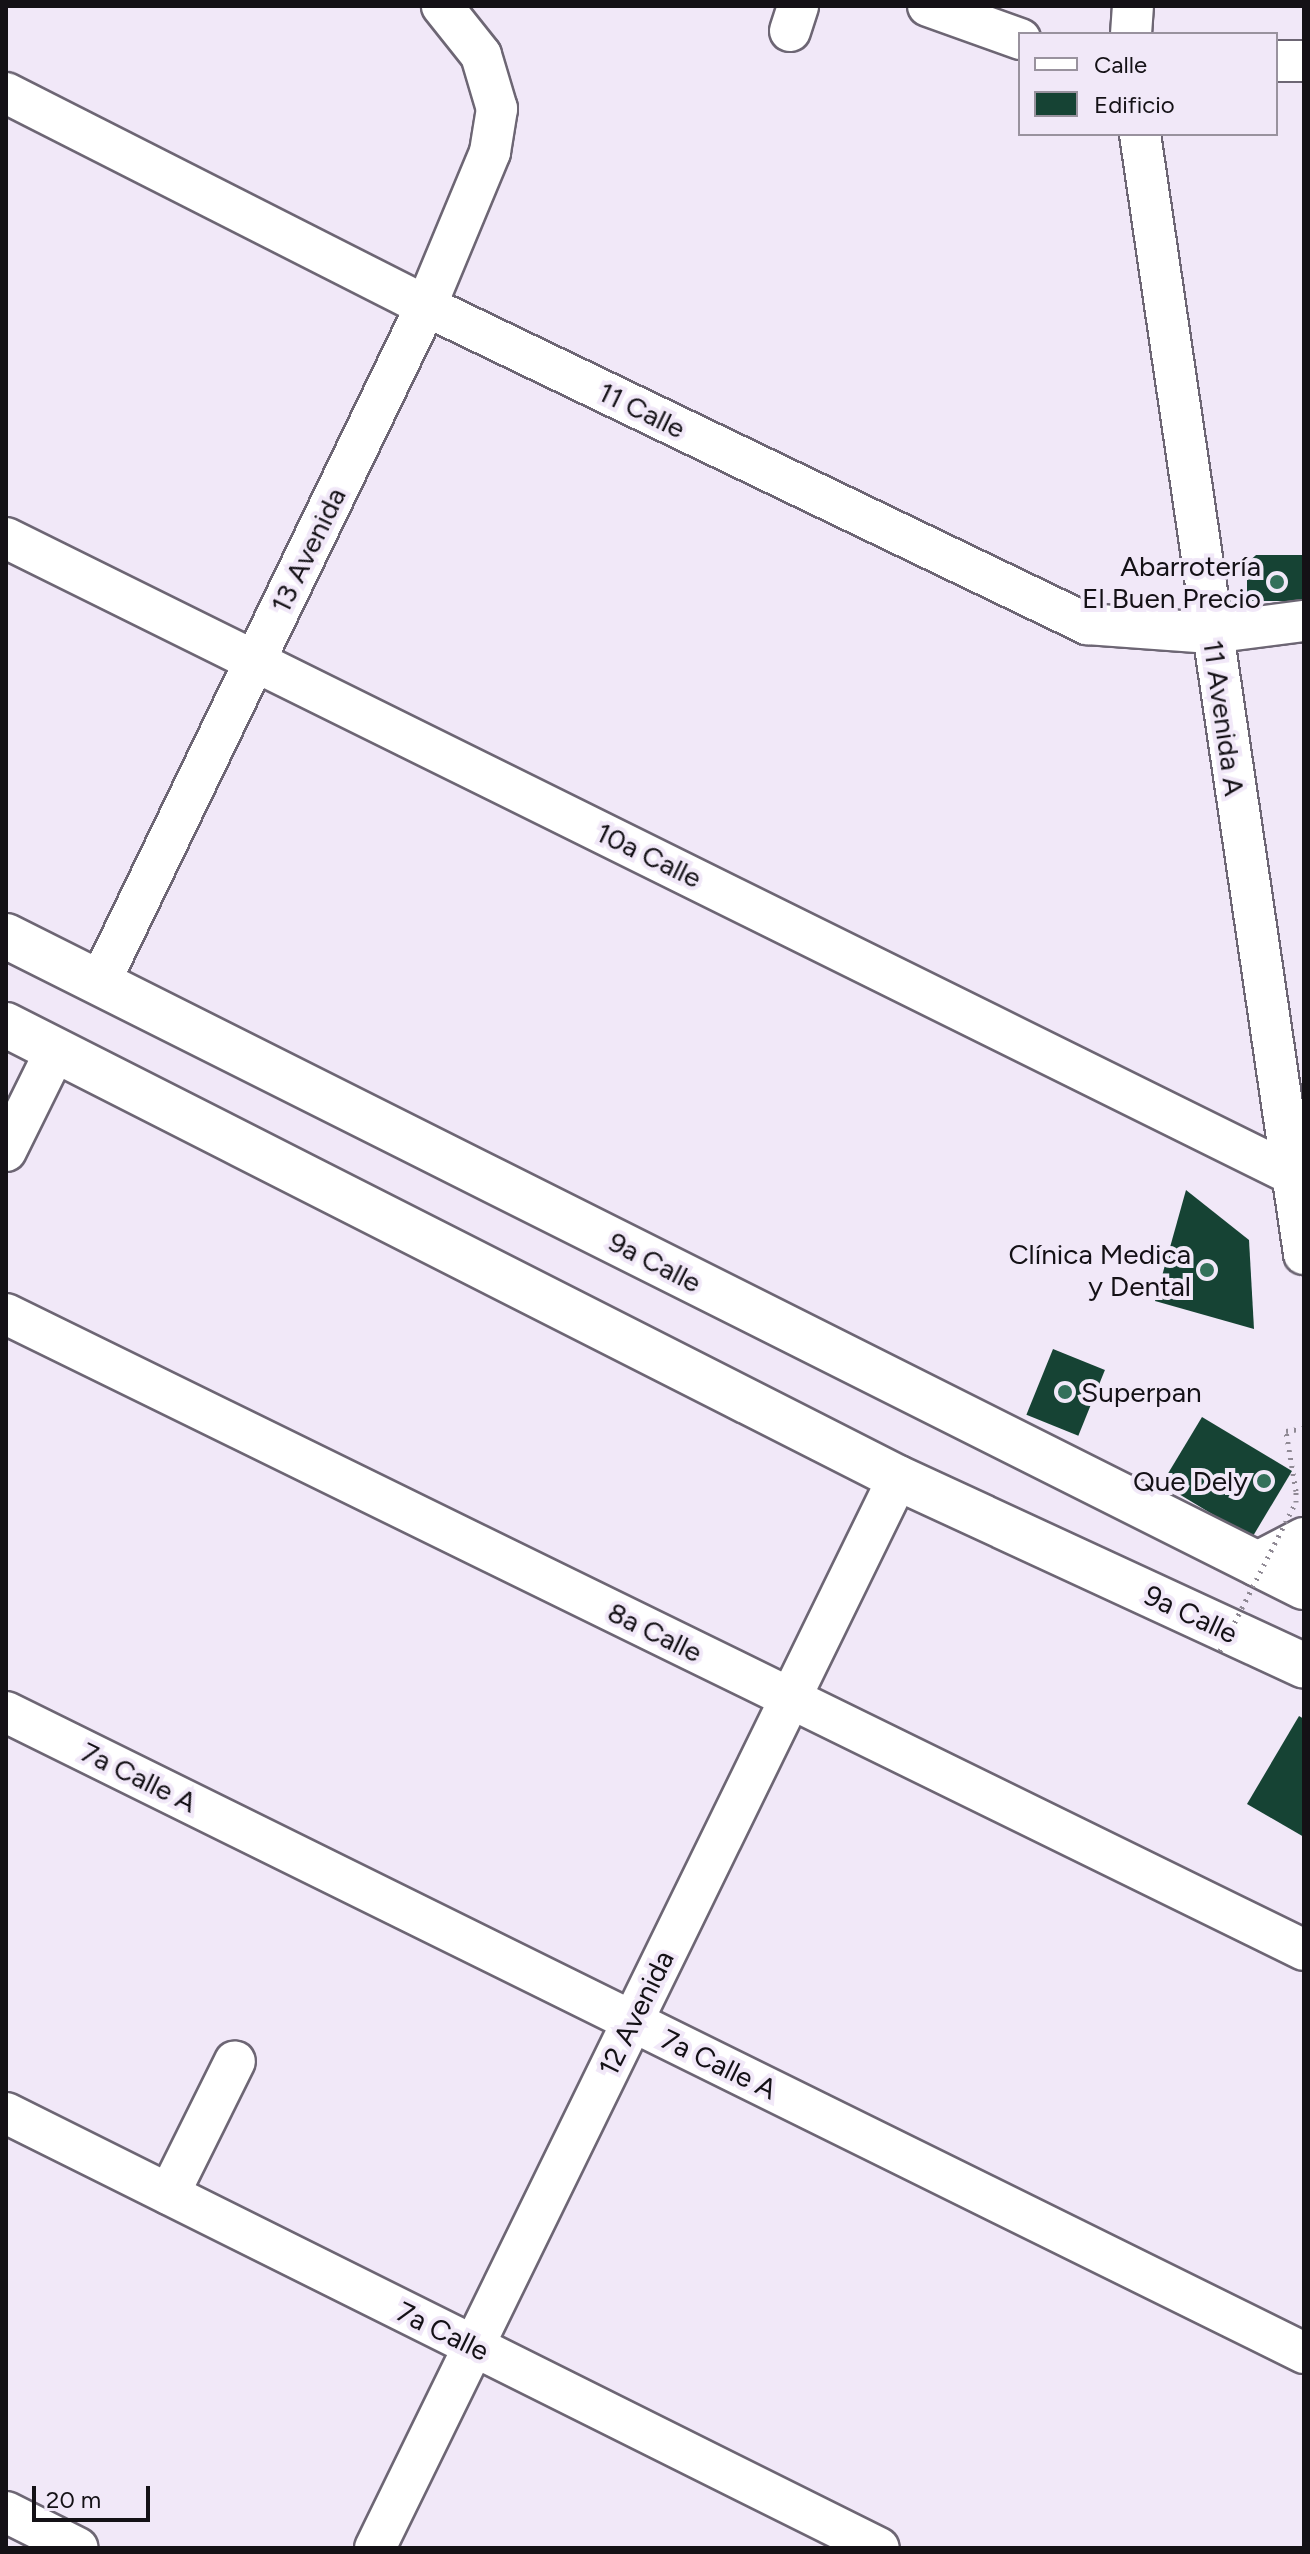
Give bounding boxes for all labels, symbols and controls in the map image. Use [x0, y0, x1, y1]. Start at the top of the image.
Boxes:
legend [1018, 32, 1278, 136]
text: Calle [1094, 50, 1147, 79]
text: Edificio [1094, 90, 1175, 119]
street label: 11 Calle [593, 375, 691, 445]
street label: 13 Avenida [263, 482, 353, 618]
place label: Abarrotería El Buen Precio [1082, 549, 1261, 615]
marker: Abarrotería El Buen Precio [1268, 573, 1286, 591]
street label: 11 Avenida A [1196, 638, 1252, 798]
street label: 10a Calle [591, 815, 707, 895]
street label: 9a Calle [603, 1225, 707, 1299]
place label: Clínica Medica y Dental [1008, 1237, 1191, 1303]
marker: Clínica Medica y Dental [1198, 1261, 1216, 1279]
place label: Superpan [1081, 1375, 1202, 1409]
marker: Superpan [1056, 1383, 1074, 1401]
place label: Que Dely [1133, 1464, 1248, 1498]
marker: Que Dely [1255, 1472, 1273, 1490]
street label: 9a Calle [1139, 1578, 1243, 1650]
street label: 8a Calle [602, 1595, 708, 1669]
street label: 7a Calle A [76, 1735, 202, 1819]
street label: 12 Avenida [591, 1945, 681, 2081]
street label: 7a Calle A [656, 2022, 782, 2106]
street label: 7a Calle [391, 2294, 495, 2368]
scale bar [36, 2470, 154, 2520]
text: 20 m [46, 2485, 101, 2514]

